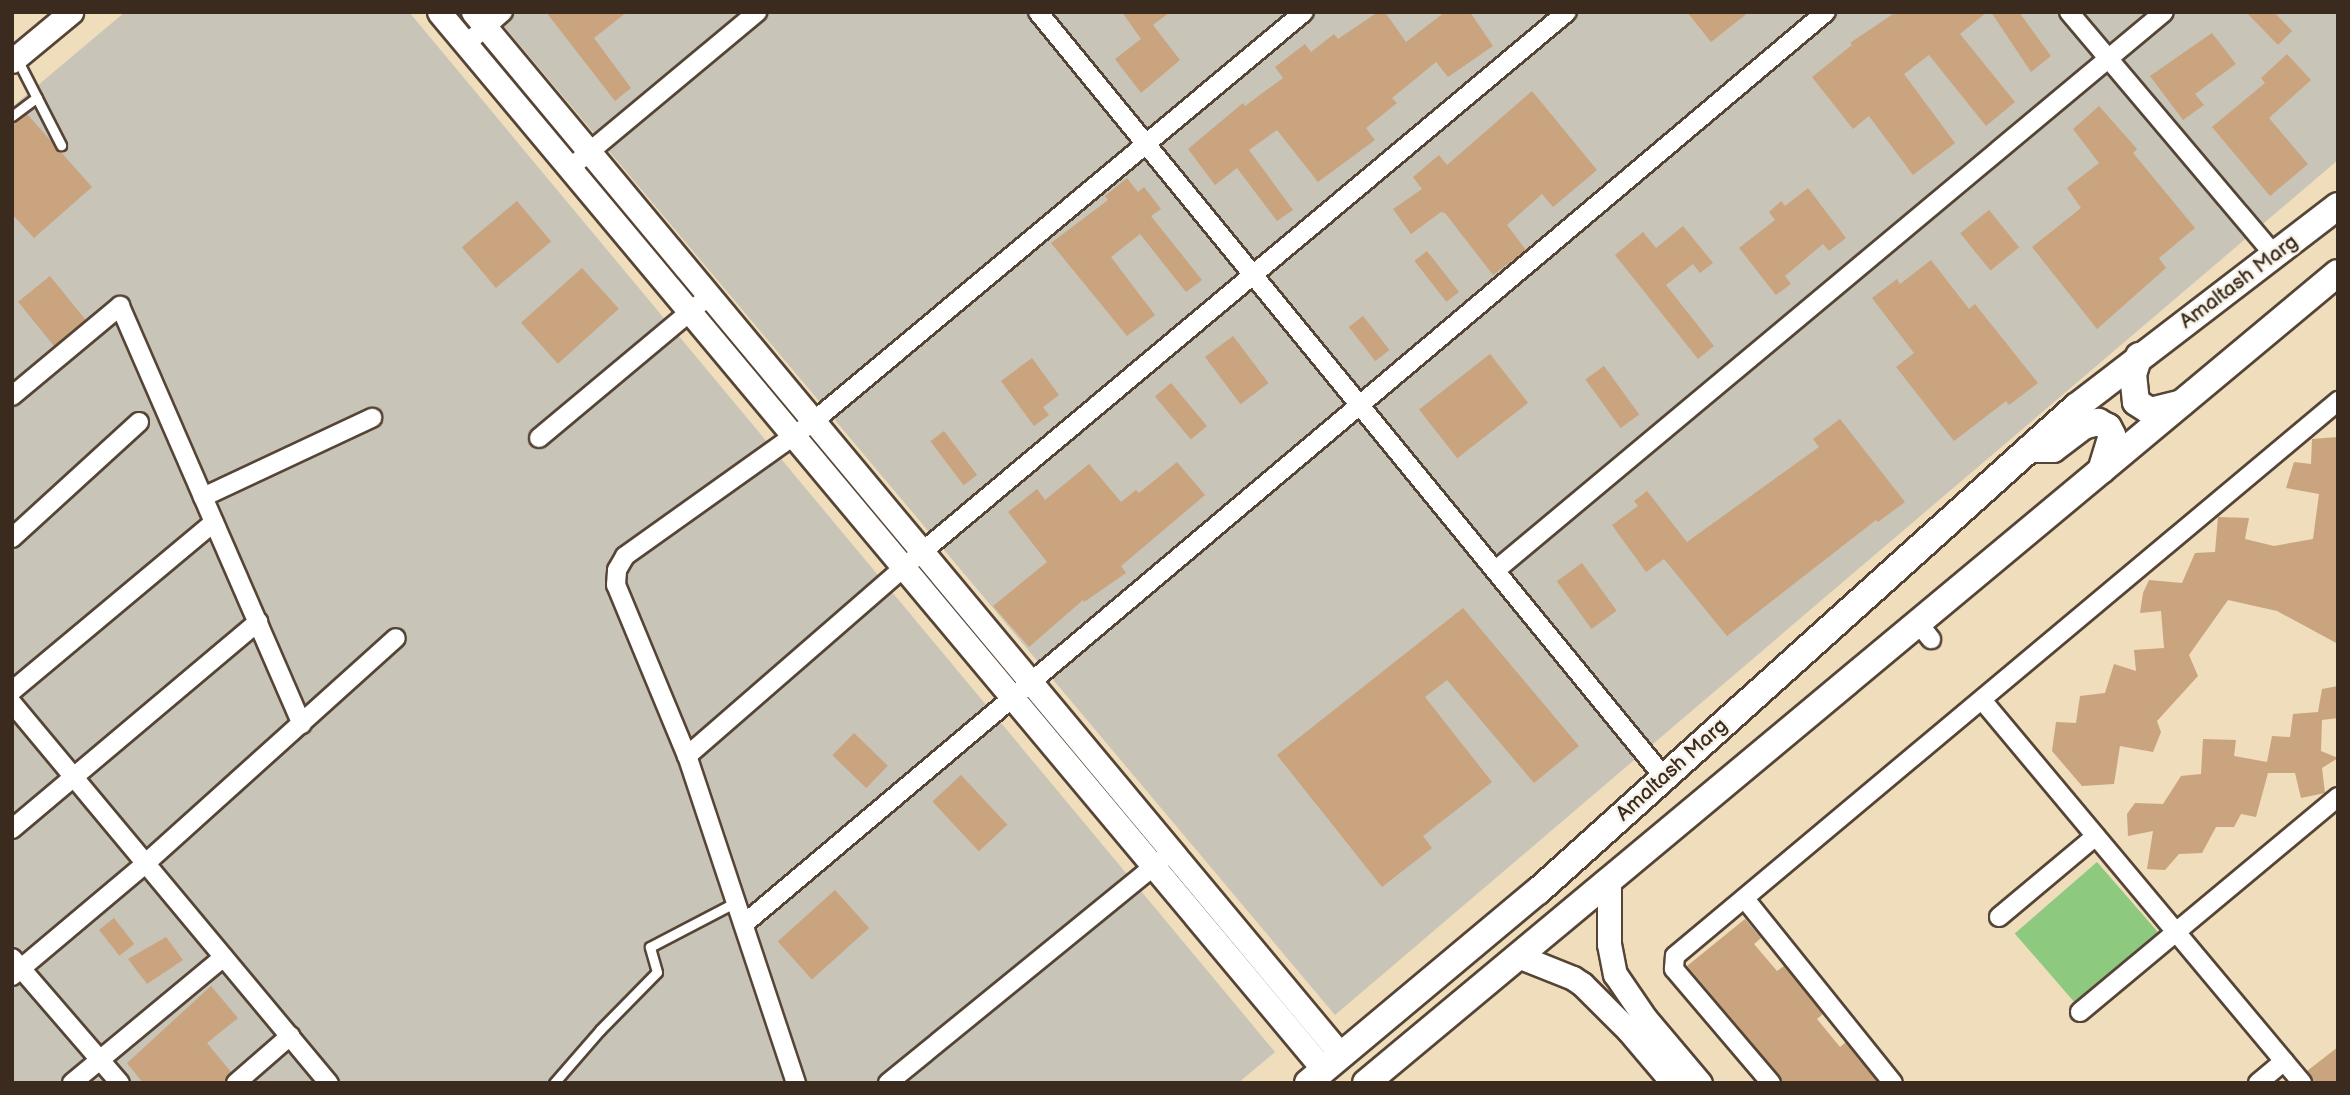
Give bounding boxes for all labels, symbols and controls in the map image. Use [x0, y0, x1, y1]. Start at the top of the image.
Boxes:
street label: Amaltash Marg [2175, 229, 2303, 335]
street label: Amaltash Marg [1611, 713, 1733, 827]

